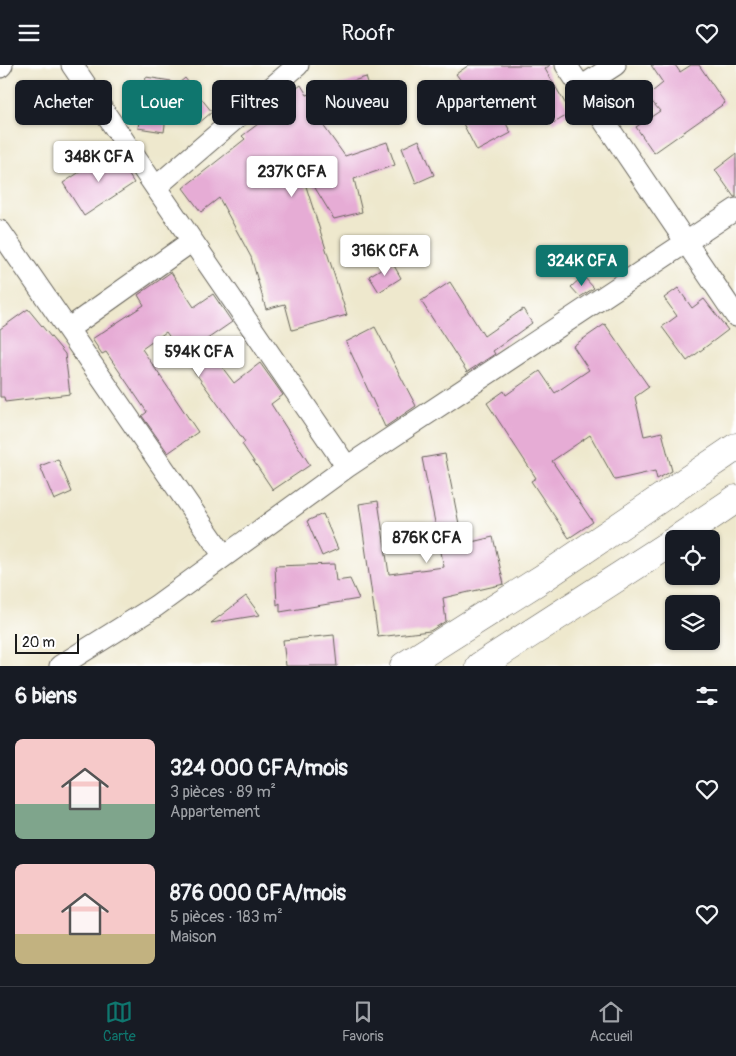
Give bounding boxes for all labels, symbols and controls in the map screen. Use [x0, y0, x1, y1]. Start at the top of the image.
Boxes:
icon: menu [15, 19, 43, 47]
text: Roofr [341, 19, 395, 47]
icon: heart [693, 19, 721, 47]
chip: Acheter [15, 80, 112, 125]
chip: Louer [122, 80, 202, 125]
chip: Filtres [212, 80, 296, 125]
chip: Nouveau [306, 80, 407, 125]
chip: Appartement [417, 80, 555, 125]
chip: Maison [565, 80, 653, 125]
pin: 348K CFA [47, 141, 151, 183]
text: 348K CFA [64, 147, 134, 167]
pin: 237K CFA [240, 155, 344, 198]
text: 237K CFA [258, 162, 326, 182]
pin: 316K CFA [333, 235, 437, 277]
text: 316K CFA [351, 241, 419, 261]
pin: 324K CFA [530, 245, 634, 287]
text: 324K CFA [547, 251, 617, 271]
pin: 594K CFA [147, 335, 251, 378]
text: 594K CFA [164, 342, 234, 362]
pin: 876K CFA [375, 521, 479, 564]
text: 876K CFA [393, 528, 461, 548]
map controls [665, 530, 720, 650]
button: locate [665, 530, 720, 585]
button: layers [665, 595, 720, 650]
scale bar [15, 631, 79, 654]
text: 20 m [22, 634, 55, 651]
icon: filters [693, 682, 721, 710]
text: 6 biens [15, 683, 77, 710]
text: 324 000 CFA/mois [170, 755, 348, 782]
icon: home [55, 759, 115, 819]
icon: heart [693, 775, 721, 803]
text: 3 pièces · 89 m² [170, 782, 276, 802]
text: Appartement [170, 802, 260, 822]
text: 876 000 CFA/mois [170, 880, 346, 907]
icon: home [55, 884, 115, 944]
icon: heart [693, 900, 721, 928]
text: 5 pièces · 183 m² [170, 907, 283, 927]
text: Maison [170, 927, 216, 947]
tab: Carte [103, 998, 136, 1045]
tab: Favoris [342, 998, 384, 1045]
tab: Accueil [590, 998, 633, 1045]

